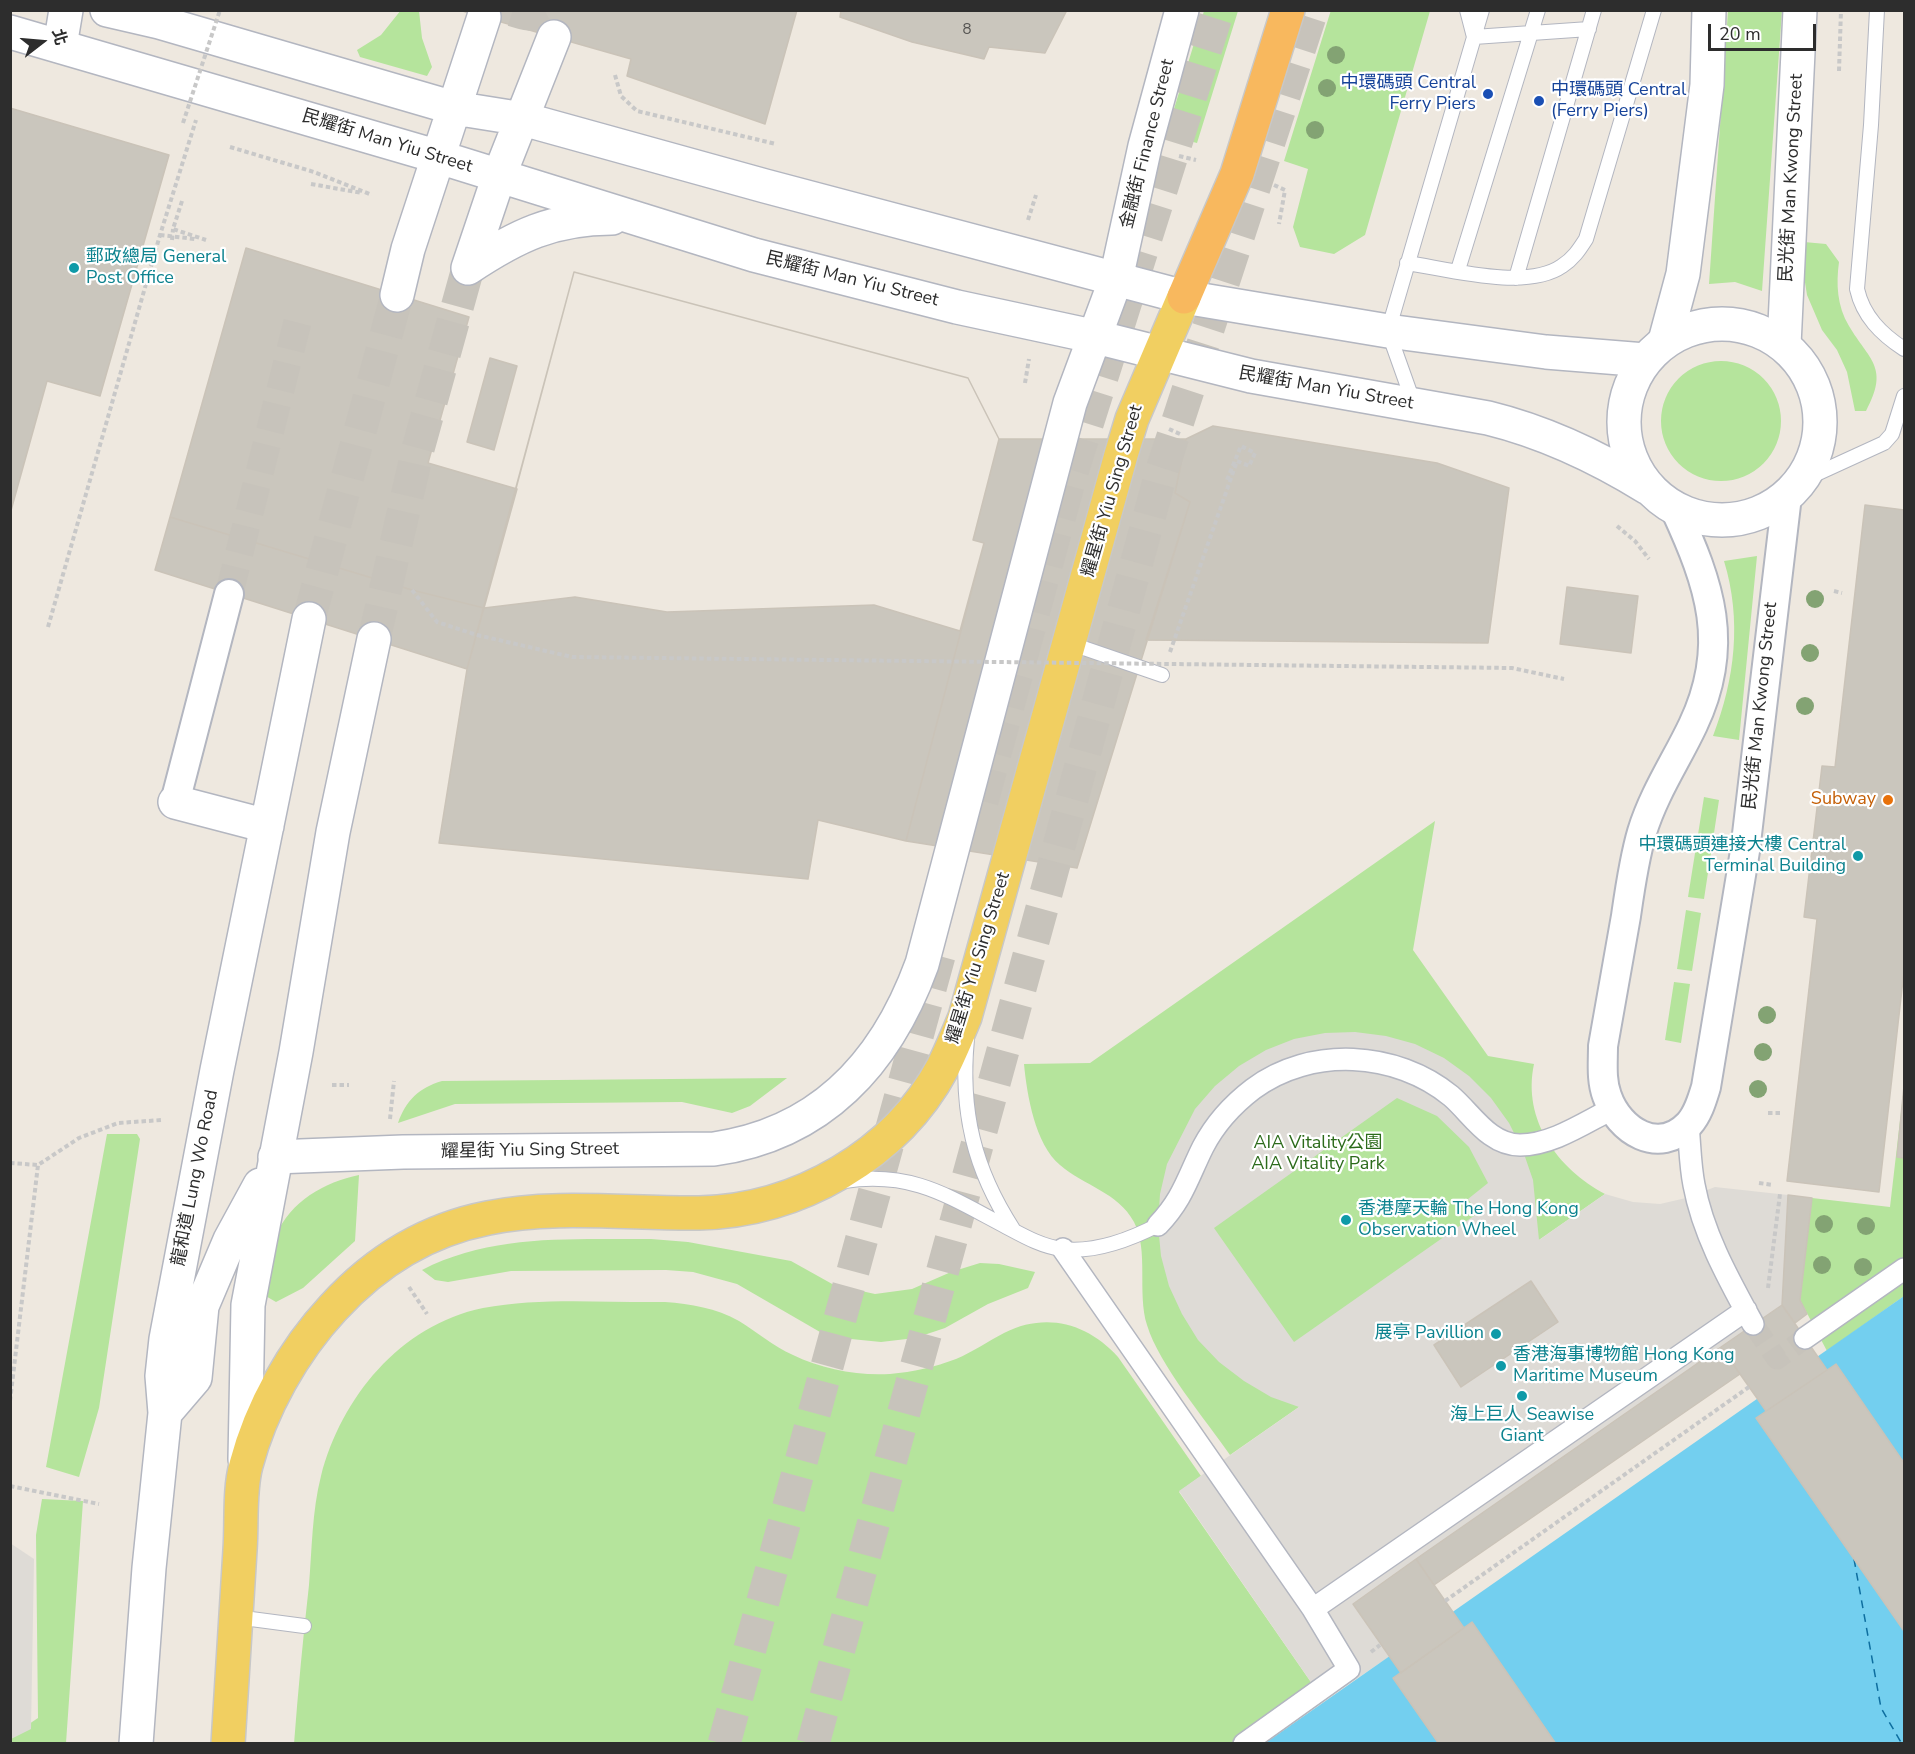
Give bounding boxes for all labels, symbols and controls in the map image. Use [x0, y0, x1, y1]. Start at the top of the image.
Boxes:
north arrow [12, 12, 72, 72]
scale bar [1711, 12, 1819, 50]
house number: 8 [963, 21, 971, 39]
text: 20 m [1719, 22, 1761, 46]
text: 北 [47, 26, 72, 48]
street label: 金融街 Finance Street [1116, 57, 1180, 231]
place label: 中環碼頭 Central Ferry Piers [1341, 73, 1476, 116]
street label: 民光街 Man Kwong Street [1776, 73, 1808, 283]
place label: 中環碼頭 Central (Ferry Piers) [1551, 80, 1686, 122]
marker: 中環碼頭 Central Ferry Piers [1481, 87, 1495, 101]
marker: 中環碼頭 Central (Ferry Piers) [1532, 94, 1546, 108]
street label: 民耀街 Man Yiu Street [299, 106, 475, 178]
place label: 郵政總局 General Post Office [86, 247, 226, 290]
street label: 民耀街 Man Yiu Street [763, 248, 941, 312]
marker: 郵政總局 General Post Office [67, 261, 81, 275]
street label: 民耀街 Man Yiu Street [1237, 363, 1415, 415]
street label: 耀星街 Yiu Sing Street [1078, 402, 1148, 580]
street label: 民光街 Man Kwong Street [1739, 601, 1783, 811]
place label: Subway [1811, 789, 1876, 811]
marker: Subway [1881, 793, 1895, 807]
place label: 中環碼頭連接大樓 Central Terminal Building [1639, 835, 1846, 878]
marker: 中環碼頭連接大樓 Central Terminal Building [1851, 849, 1865, 863]
street label: 耀星街 Yiu Sing Street [943, 870, 1015, 1046]
street label: 龍和道 Lung Wo Road [168, 1088, 224, 1268]
park label: AIA Vitality公園 AIA Vitality Park [1251, 1133, 1385, 1176]
street label: 耀星街 Yiu Sing Street [441, 1139, 619, 1163]
place label: 香港摩天輪 The Hong Kong Observation Wheel [1358, 1199, 1579, 1242]
marker: 香港摩天輪 The Hong Kong Observation Wheel [1339, 1213, 1353, 1227]
place label: 展亭 Pavillion [1374, 1323, 1484, 1345]
marker: 展亭 Pavillion [1489, 1327, 1503, 1341]
place label: 香港海事博物館 Hong Kong Maritime Museum [1513, 1345, 1735, 1388]
marker: 香港海事博物館 Hong Kong Maritime Museum [1494, 1359, 1508, 1373]
marker: 海上巨人 Seawise Giant [1515, 1389, 1529, 1403]
place label: 海上巨人 Seawise Giant [1450, 1405, 1594, 1448]

